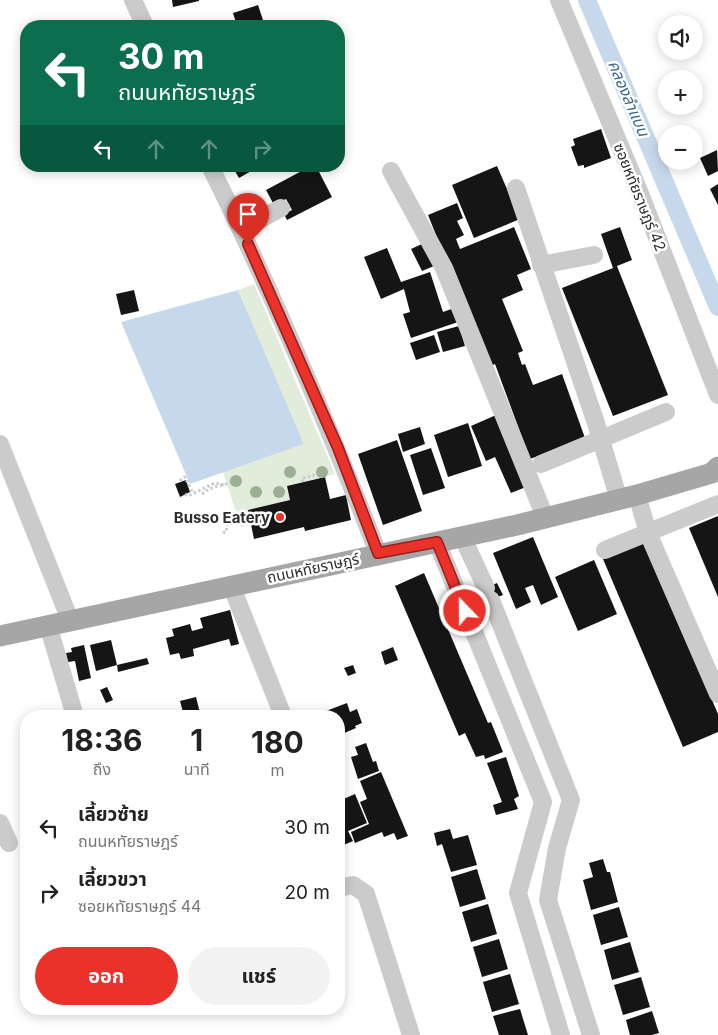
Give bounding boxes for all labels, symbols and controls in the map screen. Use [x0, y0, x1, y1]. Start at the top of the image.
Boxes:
map controls [658, 15, 703, 170]
button: sound [658, 15, 703, 60]
text: 30 m [118, 35, 204, 77]
icon: left [35, 40, 100, 105]
water label: คลองลำแบน [604, 57, 654, 140]
button: + [658, 70, 703, 115]
text: ถนนหทัยราษฎร์ [118, 79, 255, 105]
button: − [658, 125, 703, 170]
icon: left [89, 135, 117, 163]
icon: ahead [142, 135, 170, 163]
icon: ahead [195, 135, 223, 163]
icon: right [248, 135, 276, 163]
street label: ซอยหทัยราษฎร์ 42 [610, 140, 670, 254]
pin [227, 193, 269, 244]
icon: arrive [234, 200, 262, 228]
place label: Busso Eatery [174, 508, 270, 527]
marker: Busso Eatery [274, 511, 286, 523]
street label: ถนนหทัยราษฎร์ [265, 549, 361, 587]
position arrow [438, 584, 490, 636]
text: 18:36 [61, 722, 143, 758]
text: 1 [190, 722, 203, 758]
text: 180 [251, 724, 304, 760]
text: ถึง [93, 759, 111, 779]
text: นาที [184, 759, 210, 779]
text: m [270, 760, 284, 780]
text: เลี้ยวซ้าย [78, 803, 149, 826]
icon: left [35, 814, 63, 842]
text: 30 m [284, 816, 330, 839]
text: ถนนหทัยราษฎร์ [78, 831, 178, 851]
text: เลี้ยวขวา [78, 868, 147, 891]
icon: right [35, 879, 63, 907]
text: 20 m [284, 881, 330, 904]
text: ซอยหทัยราษฎร์ 44 [78, 896, 201, 916]
button: ออก [35, 947, 178, 1005]
button: แชร์ [188, 947, 330, 1005]

